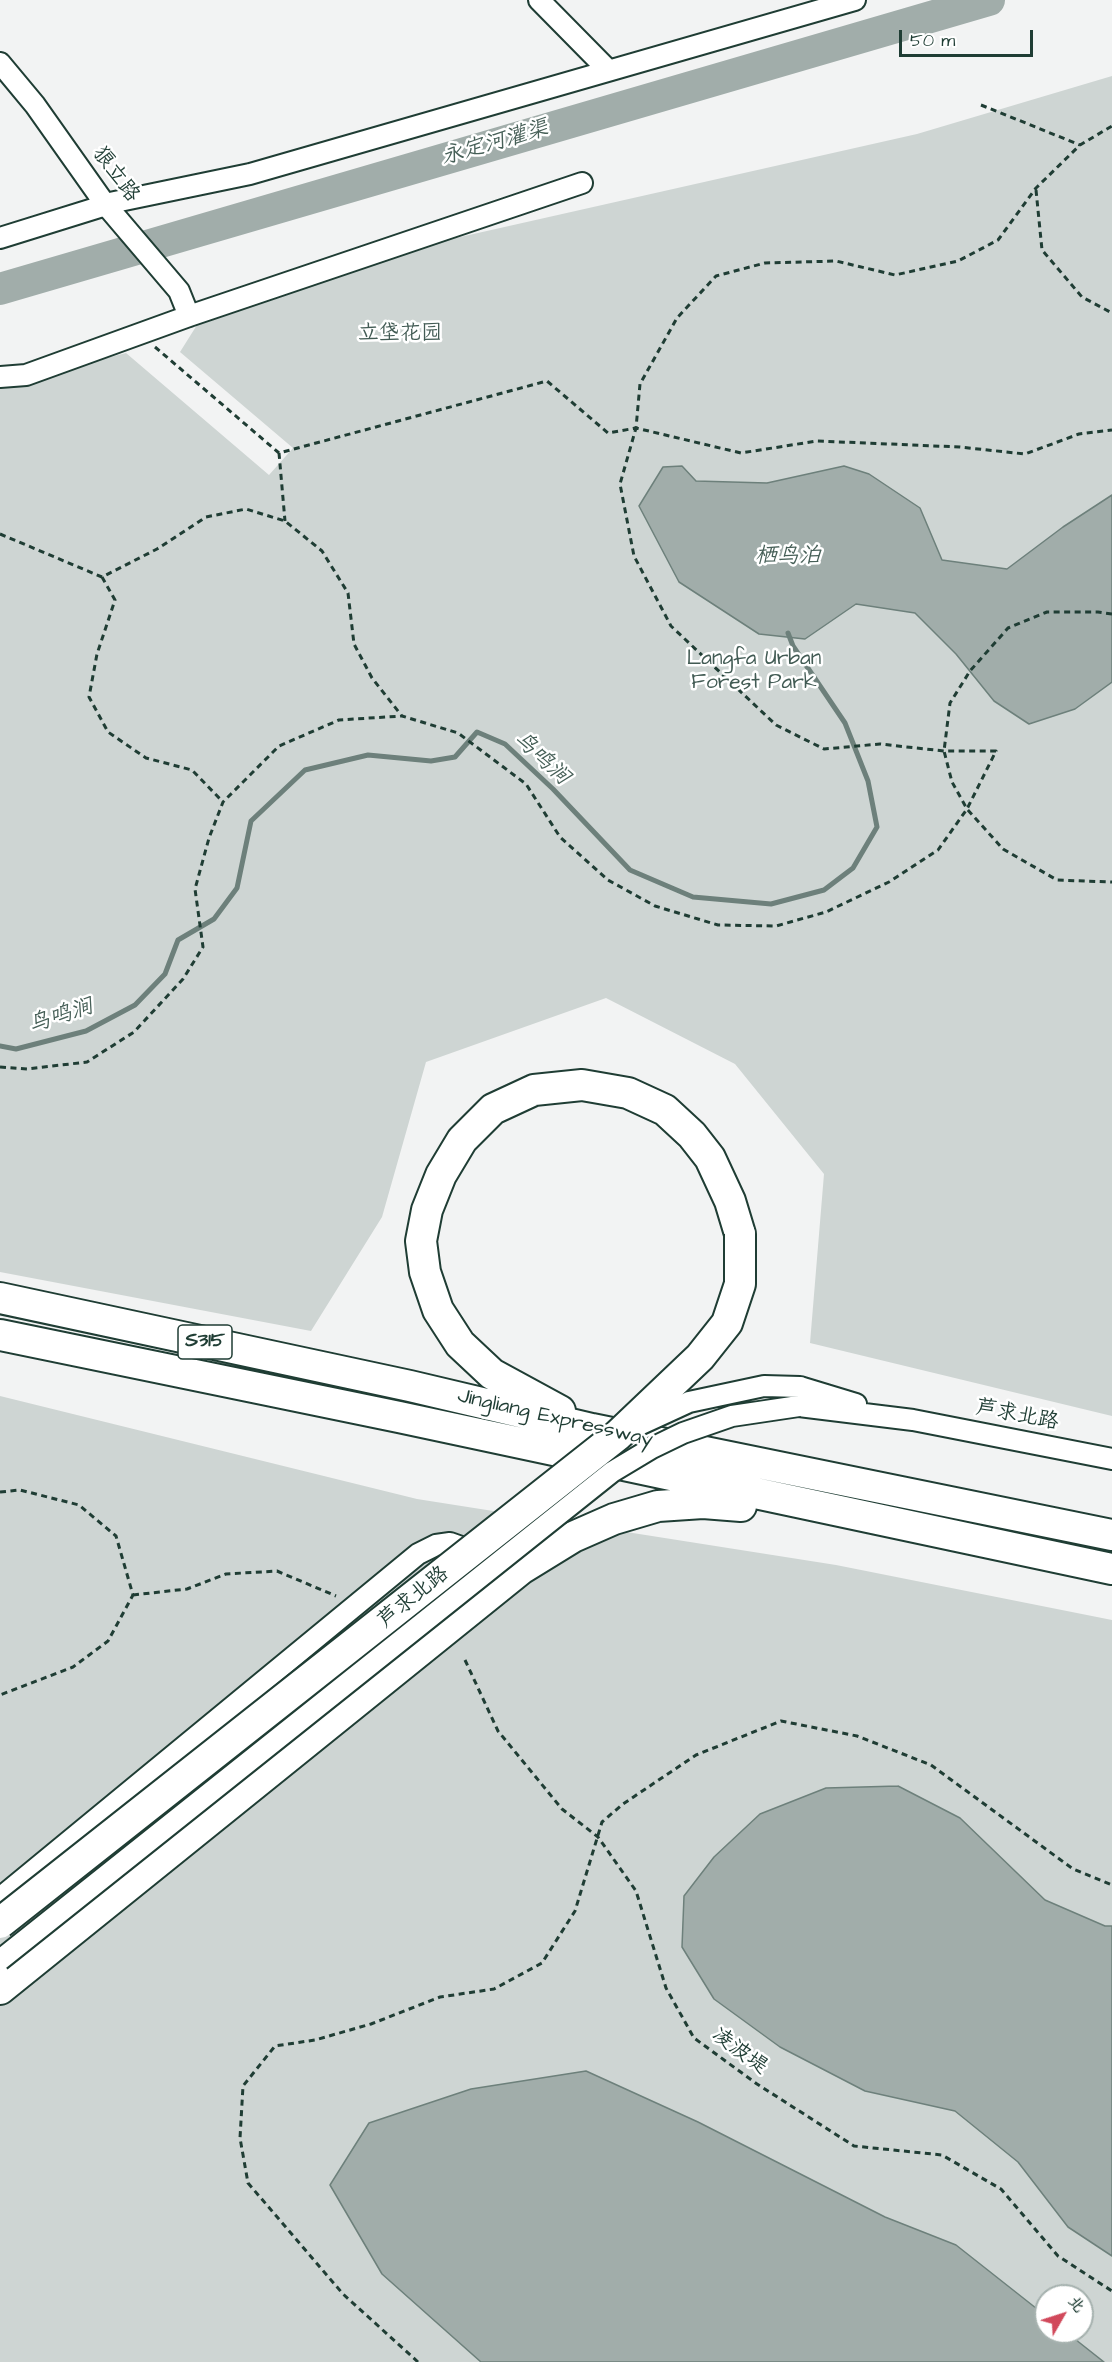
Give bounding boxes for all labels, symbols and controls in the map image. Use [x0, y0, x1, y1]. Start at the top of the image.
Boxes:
scale bar [902, 18, 1036, 56]
text: 50 m [910, 28, 955, 53]
water label: 永定河灌渠 [438, 116, 552, 172]
street label: 狼立路 [86, 142, 144, 208]
park label: 立垡花园 [358, 322, 442, 348]
water label: 栖鸟泊 [755, 544, 821, 570]
park label: Langfa Urban Forest Park [687, 647, 821, 697]
water label: 鸟鸣涧 [508, 727, 574, 791]
water label: 鸟鸣涧 [26, 994, 96, 1040]
road number: S315 [178, 1325, 232, 1359]
street label: Jingliang Expressway [455, 1384, 655, 1454]
street label: 芦求北路 [973, 1396, 1061, 1436]
street label: 芦求北路 [373, 1562, 455, 1634]
street label: 凌波堤 [706, 2023, 772, 2081]
north arrow [1034, 2284, 1094, 2344]
text: 北 [1063, 2291, 1090, 2317]

